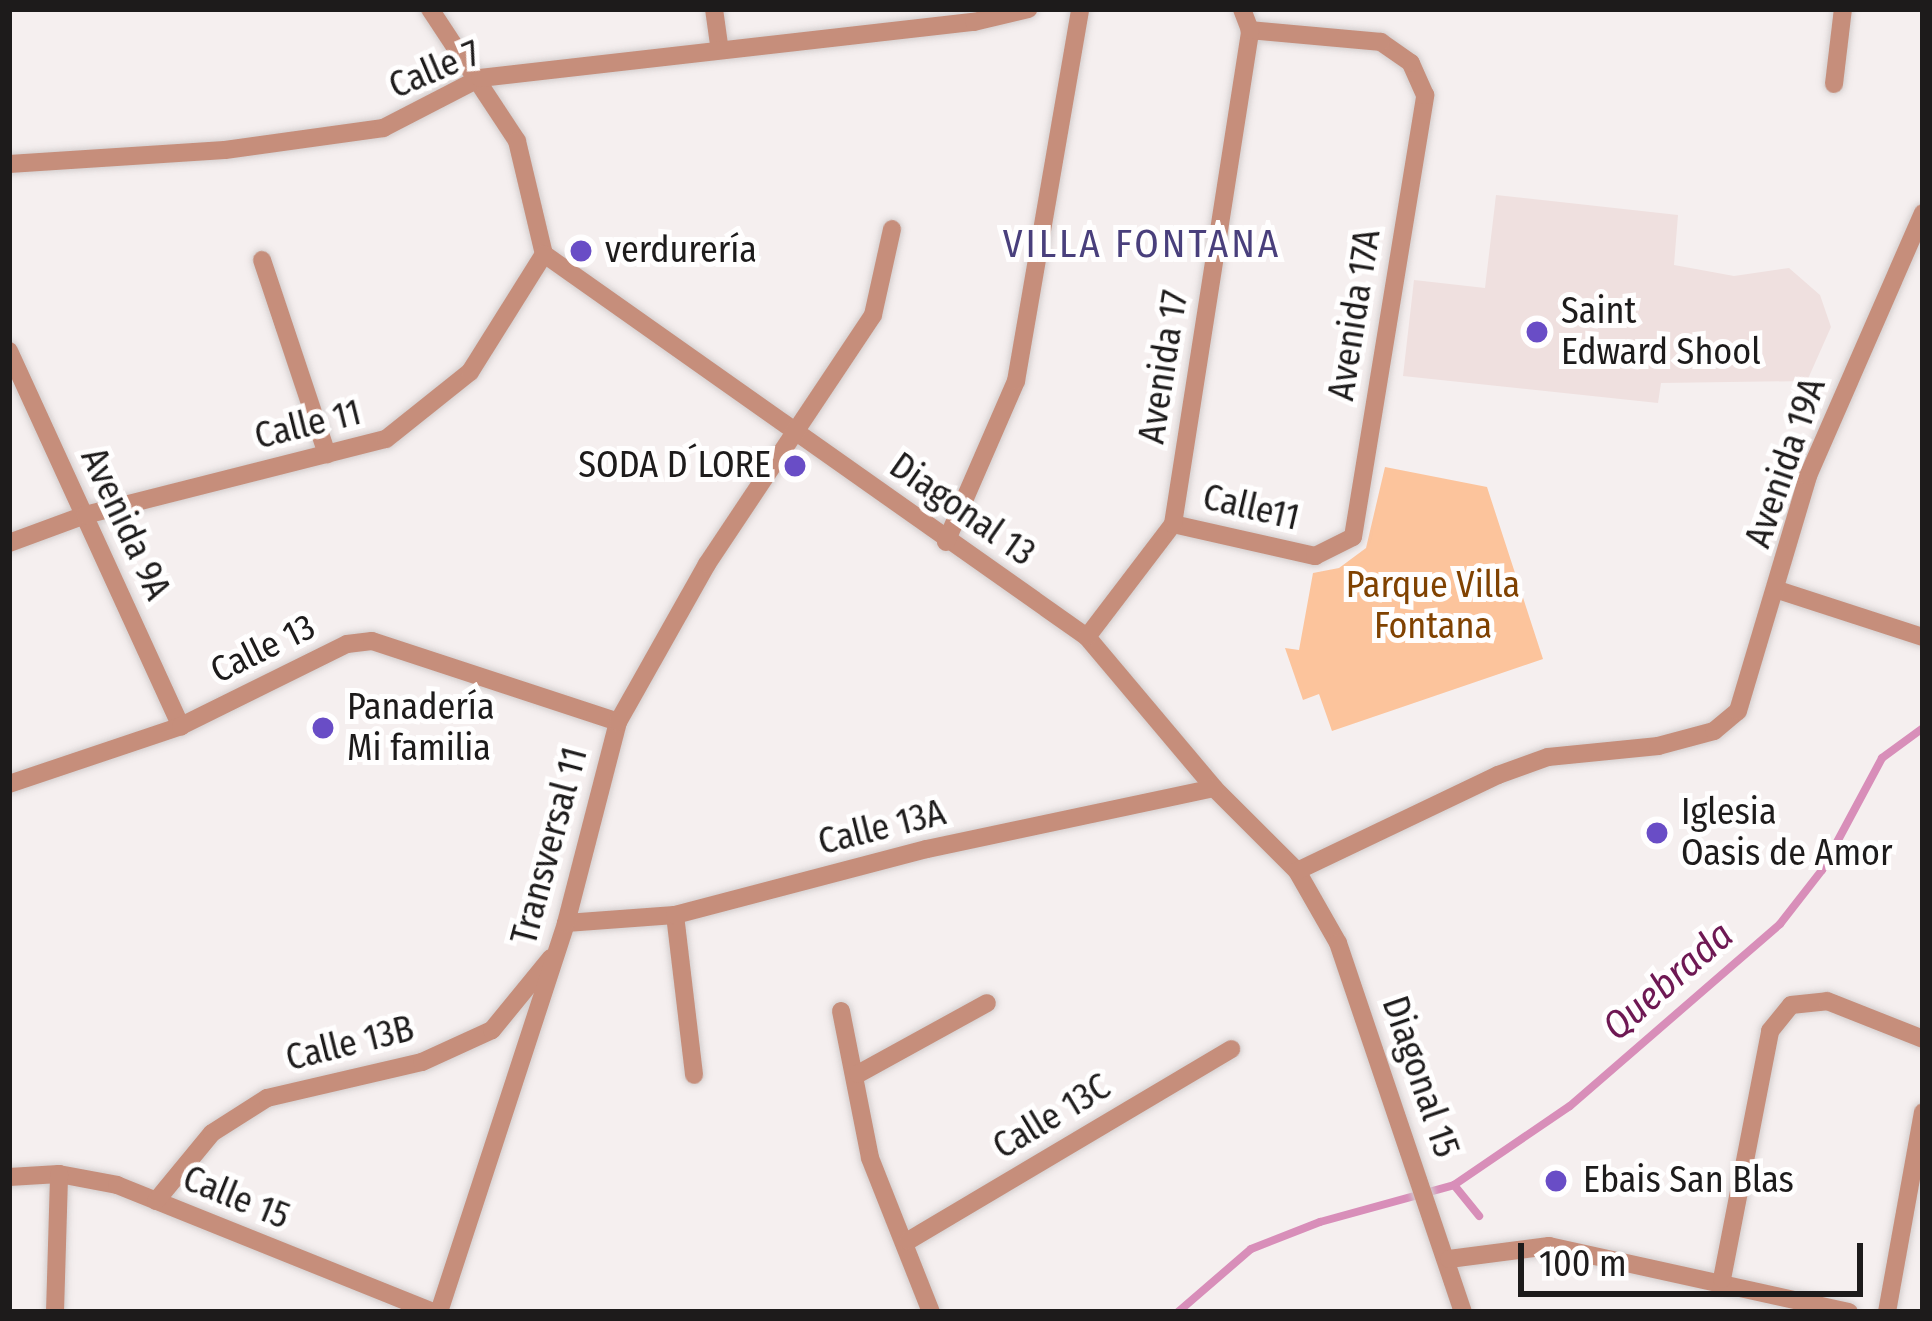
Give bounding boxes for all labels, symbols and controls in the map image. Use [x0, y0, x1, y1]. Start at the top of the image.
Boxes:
street label: Calle 7 [383, 32, 487, 108]
district label: VILLA FONTANA [1003, 221, 1281, 267]
street label: Avenida 17A [1320, 226, 1390, 404]
place label: verdurería [605, 229, 757, 273]
marker: verdurería [568, 238, 594, 264]
street label: Avenida 17 [1131, 287, 1197, 447]
place label: Saint Edward Shool [1561, 289, 1761, 374]
marker: Saint Edward Shool [1524, 319, 1550, 345]
street label: Avenida 19A [1737, 373, 1835, 553]
street label: Calle 11 [250, 391, 366, 459]
street label: Avenida 9A [71, 441, 179, 607]
place label: SODA D´LORE [578, 444, 771, 488]
street label: Diagonal 13 [881, 444, 1043, 576]
marker: SODA D´LORE [782, 453, 808, 479]
street label: Calle11 [1199, 476, 1303, 540]
park label: Parque Villa Fontana [1346, 563, 1520, 648]
street label: Calle 13 [204, 605, 322, 693]
place label: Panadería Mi familia [347, 685, 495, 770]
marker: Panadería Mi familia [310, 715, 336, 741]
street label: Transversal 11 [503, 743, 597, 949]
place label: Iglesia Oasis de Amor [1681, 790, 1893, 875]
street label: Calle 13A [814, 791, 950, 865]
marker: Iglesia Oasis de Amor [1644, 820, 1670, 846]
water label: Quebrada [1593, 912, 1743, 1050]
street label: Diagonal 15 [1372, 991, 1468, 1163]
street label: Calle 13B [282, 1007, 418, 1081]
street label: Calle 13C [986, 1065, 1118, 1169]
street label: Calle 15 [177, 1157, 295, 1239]
place label: Ebais San Blas [1583, 1159, 1794, 1203]
marker: Ebais San Blas [1540, 1165, 1572, 1197]
scale bar [1524, 1219, 1869, 1293]
text: 100 m [1539, 1242, 1627, 1286]

